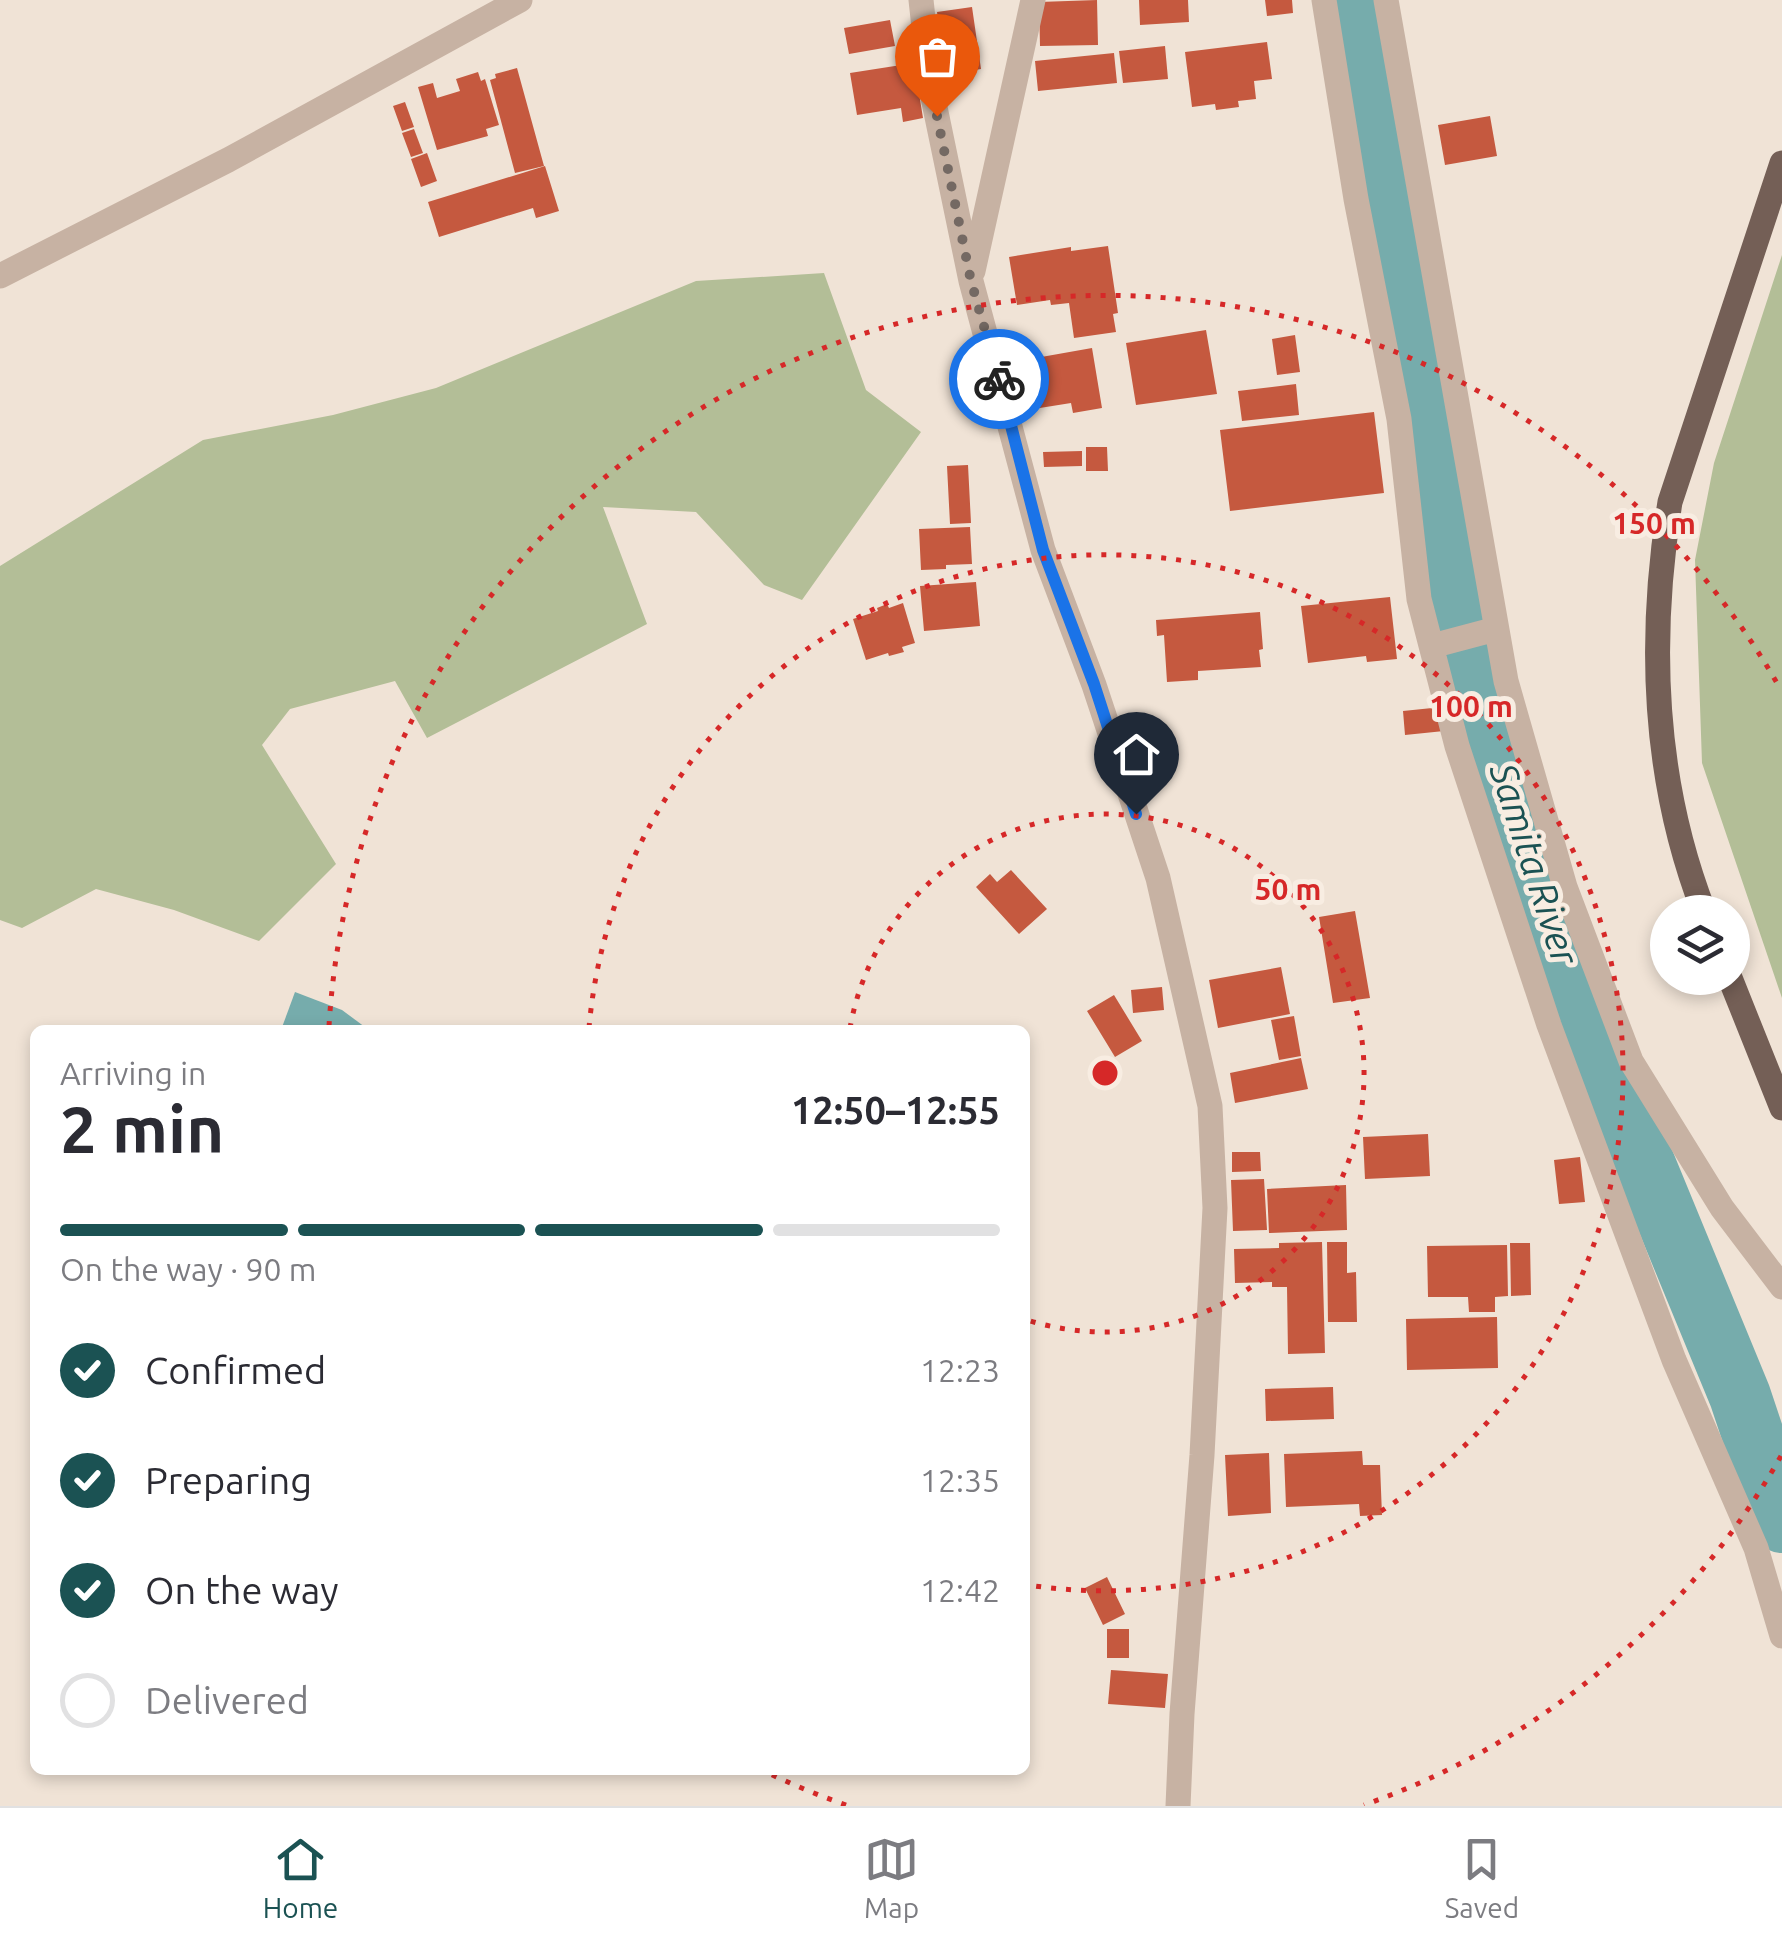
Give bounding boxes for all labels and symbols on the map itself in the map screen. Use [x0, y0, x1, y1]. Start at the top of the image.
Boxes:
pin [895, 14, 980, 117]
courier [949, 329, 1049, 429]
text: 150 m [1612, 506, 1696, 540]
text: 100 m [1429, 689, 1513, 723]
pin [1094, 712, 1179, 815]
water label: Samita River [1482, 757, 1588, 971]
text: 50 m [1255, 872, 1321, 906]
centre of rings [1087, 1055, 1123, 1091]

